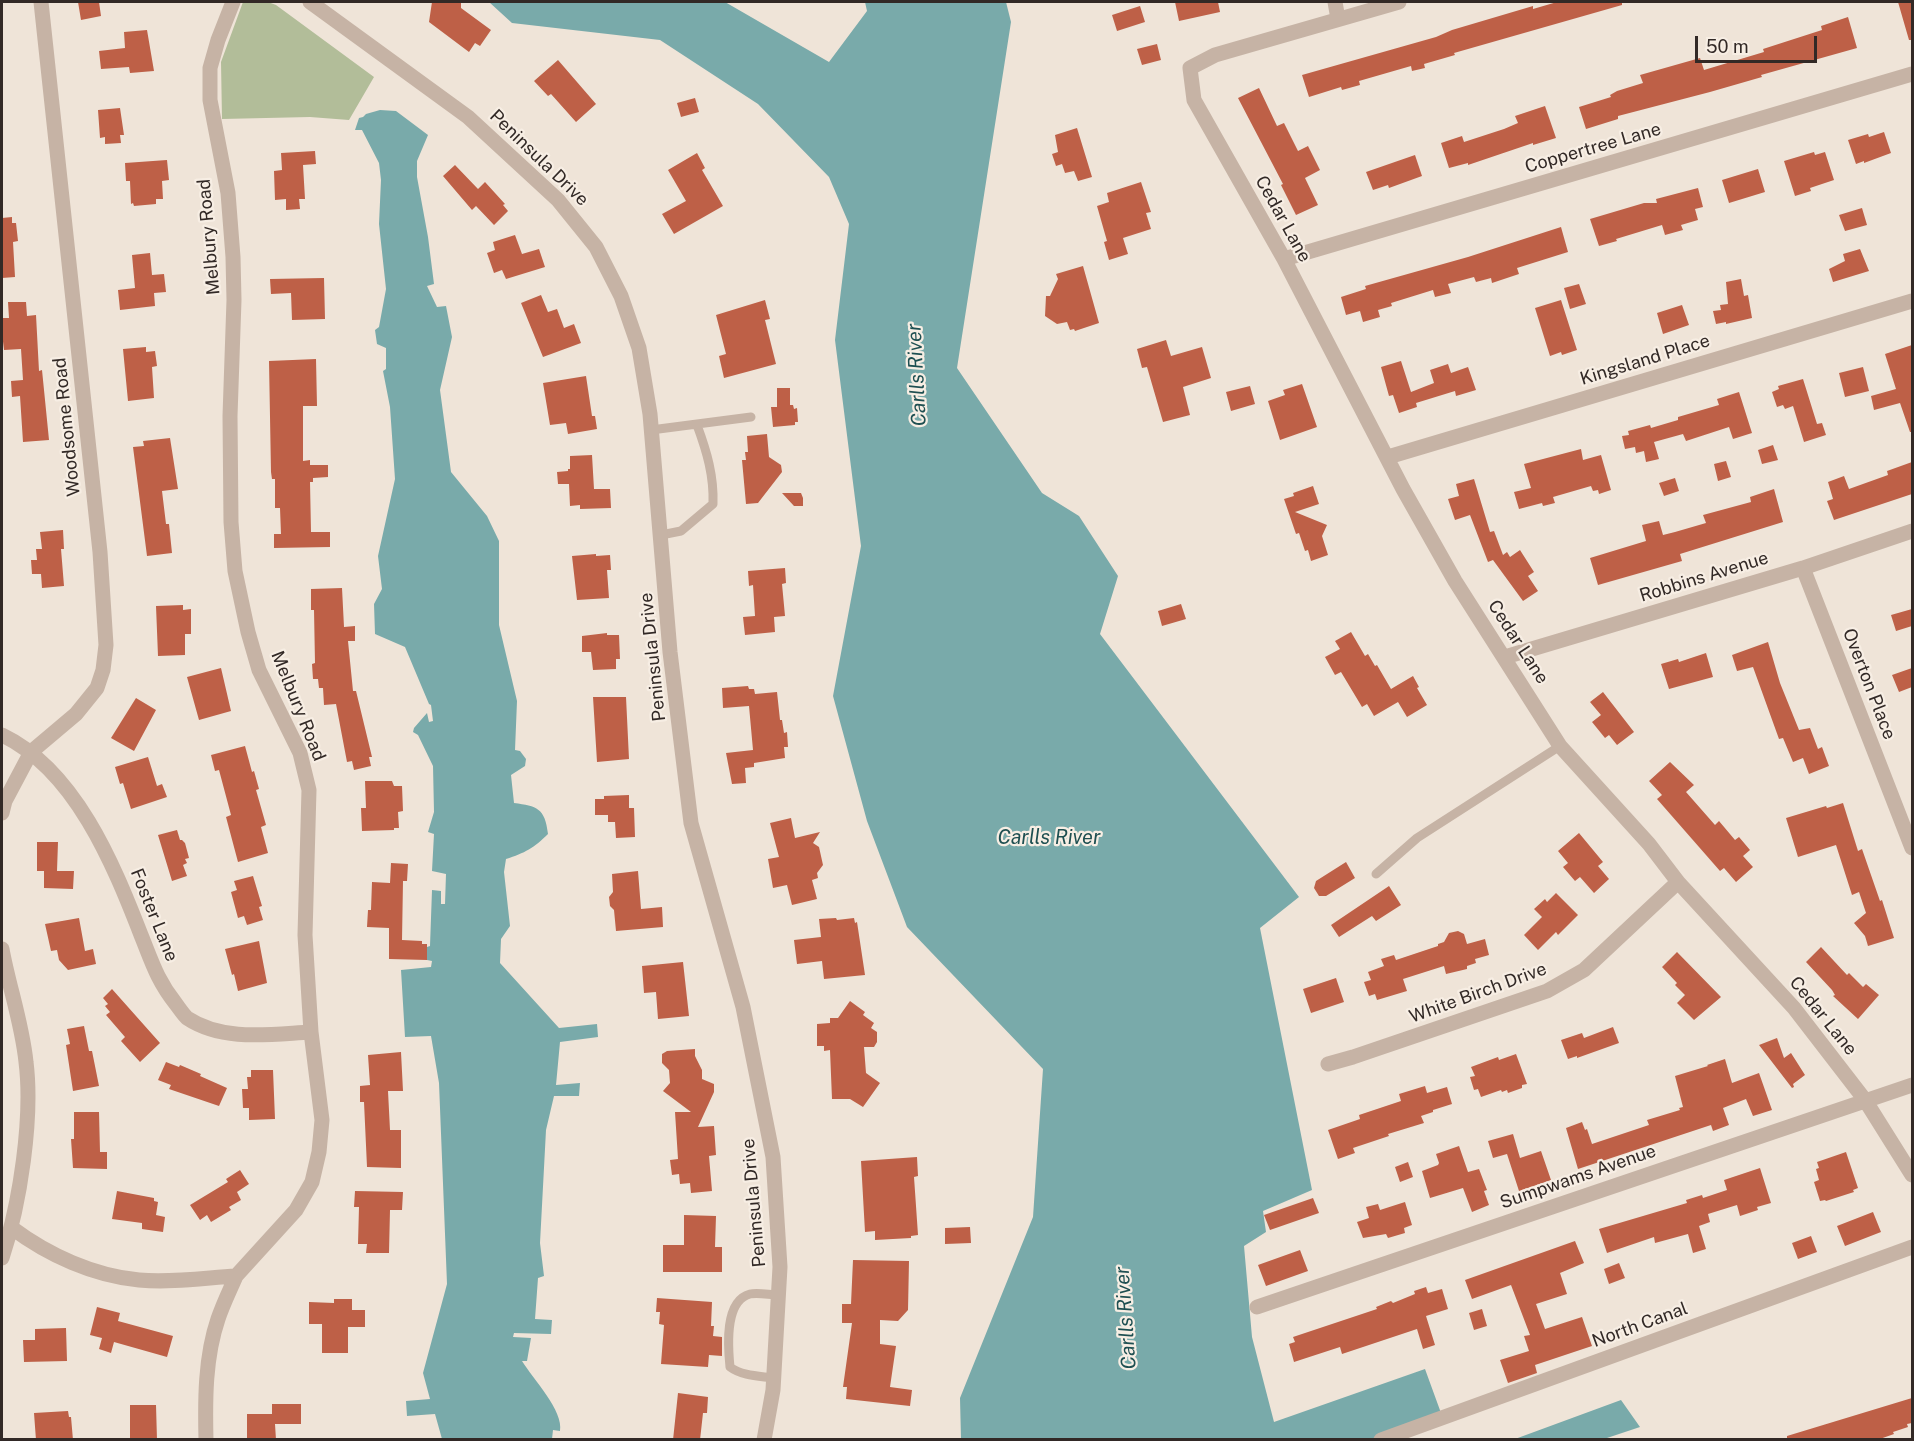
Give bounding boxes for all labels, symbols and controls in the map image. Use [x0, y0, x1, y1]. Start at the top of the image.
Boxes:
scale bar [1698, 24, 1820, 62]
text: 50 m [1706, 36, 1749, 57]
street label: Peninsula Drive [485, 105, 593, 211]
street label: Coppertree Lane [1523, 118, 1663, 178]
street label: Cedar Lane [1250, 172, 1316, 266]
street label: Melbury Road [193, 178, 225, 296]
water label: Carlls River [902, 323, 932, 427]
street label: Kingsland Place [1577, 330, 1713, 390]
street label: Woodsome Road [49, 357, 85, 497]
street label: Robbins Avenue [1637, 547, 1771, 607]
street label: Peninsula Drive [636, 592, 670, 722]
street label: Cedar Lane [1483, 596, 1553, 688]
street label: Overton Place [1838, 625, 1900, 743]
street label: Melbury Road [266, 648, 330, 764]
water label: Carlls River [998, 826, 1100, 850]
street label: Foster Lane [126, 865, 182, 965]
street label: White Birch Drive [1406, 958, 1550, 1028]
street label: Cedar Lane [1785, 972, 1861, 1060]
street label: Peninsula Drive [738, 1138, 770, 1268]
street label: Sumpwams Avenue [1497, 1140, 1659, 1214]
water label: Carlls River [1110, 1266, 1142, 1370]
street label: North Canal [1589, 1298, 1691, 1352]

